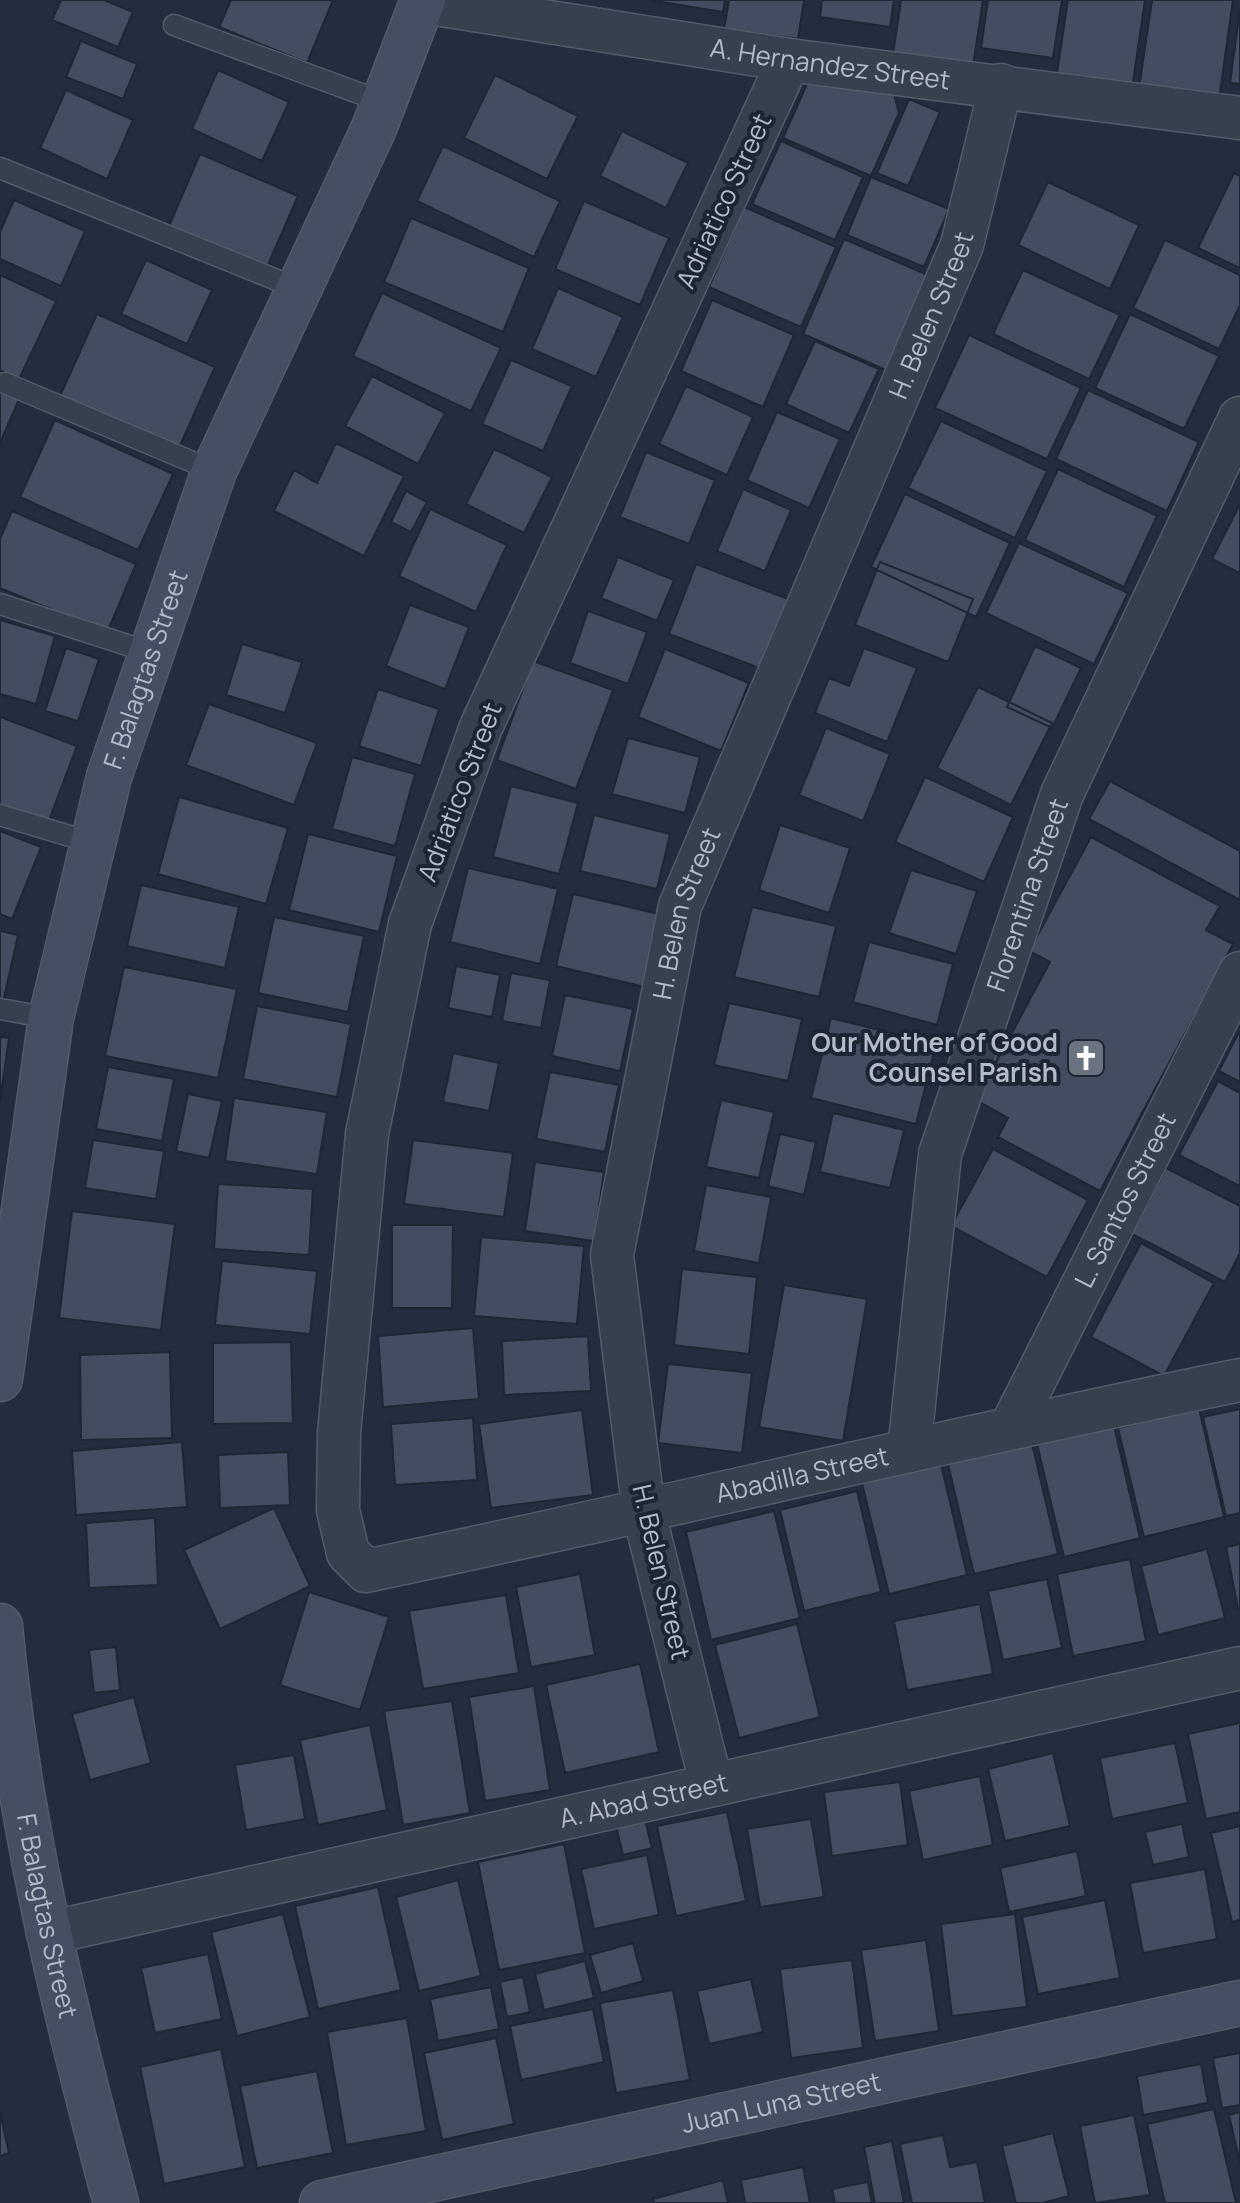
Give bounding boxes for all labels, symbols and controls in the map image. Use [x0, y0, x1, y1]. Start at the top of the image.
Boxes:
street label: A. Hernandez Street [708, 29, 952, 98]
street label: Adriatico Street [667, 107, 779, 294]
street label: H. Belen Street [879, 228, 982, 404]
street label: F. Balagtas Street [94, 565, 196, 774]
street label: Adriatico Street [408, 697, 510, 886]
street label: Florentina Street [977, 793, 1076, 996]
street label: H. Belen Street [643, 822, 728, 1003]
place label: Our Mother of Good Counsel Parish [811, 1024, 1058, 1090]
church icon: Our Mother of Good Counsel Parish [1065, 1037, 1107, 1079]
street label: L. Santos Street [1065, 1106, 1184, 1293]
street label: Abadilla Street [712, 1437, 892, 1511]
street label: H. Belen Street [624, 1481, 700, 1663]
street label: A. Abad Street [556, 1763, 731, 1836]
street label: F. Balagtas Street [9, 1811, 87, 2022]
street label: Juan Luna Street [678, 2063, 884, 2141]

